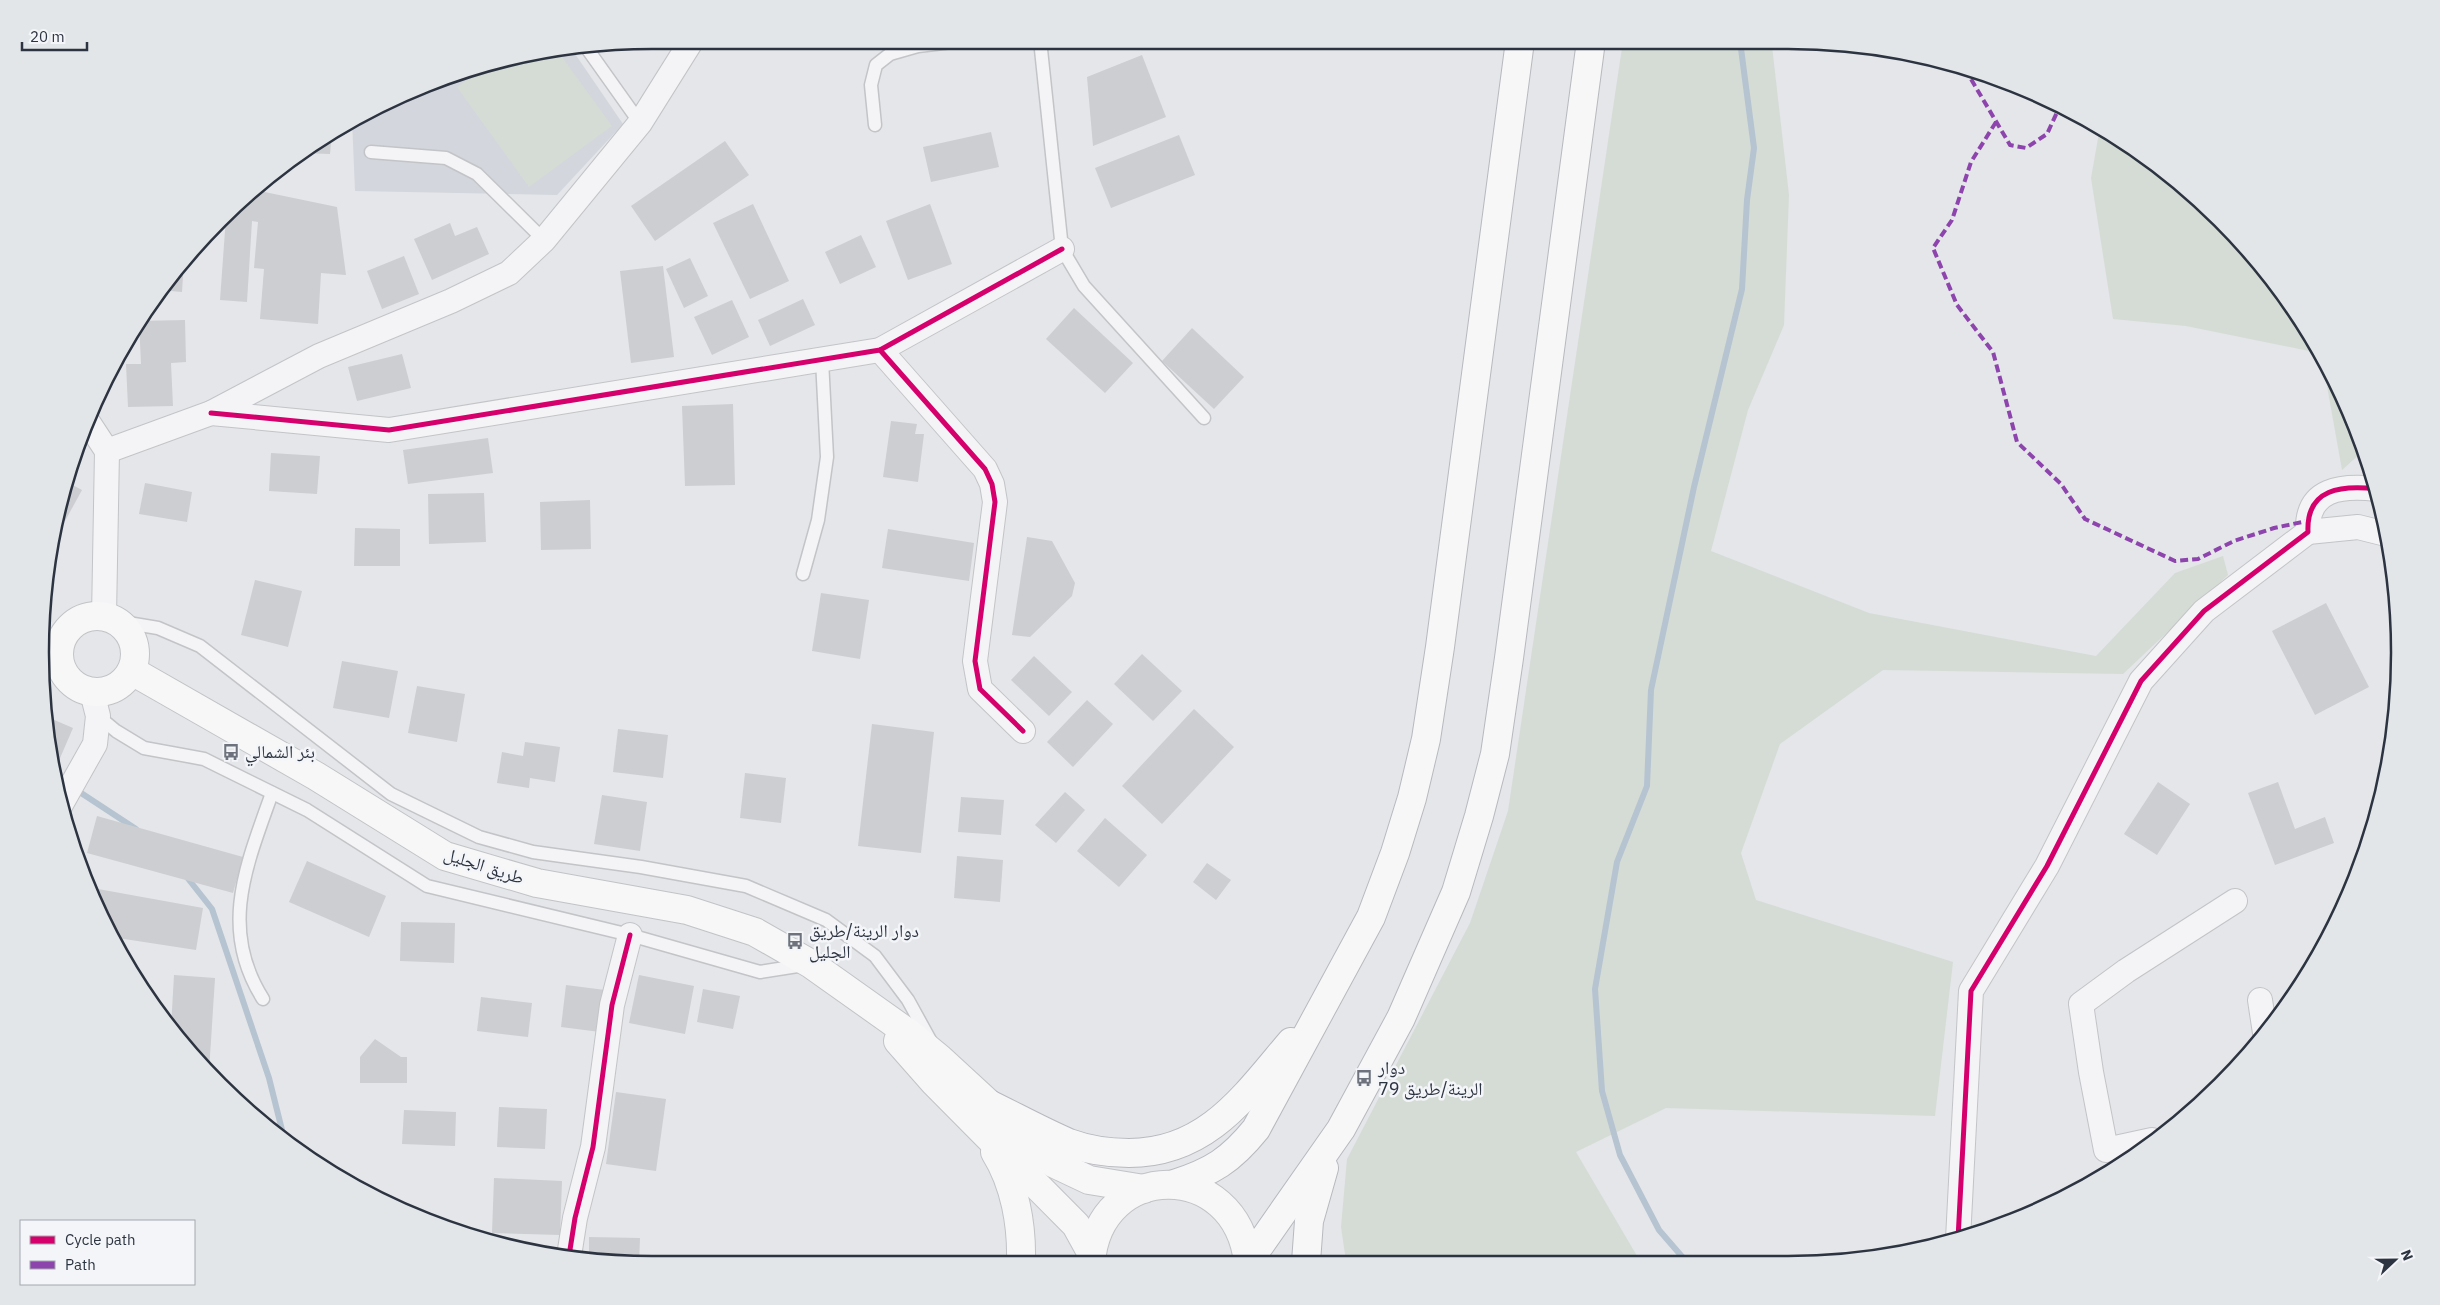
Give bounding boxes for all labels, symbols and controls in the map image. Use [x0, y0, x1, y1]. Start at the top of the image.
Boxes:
scale bar [22, 20, 88, 52]
text: 20 m [30, 27, 65, 46]
place label: بئر الشمالي [245, 740, 315, 767]
bus stop icon: بئر الشمالي [221, 742, 241, 762]
street label: طريق الجليل [441, 842, 527, 889]
place label: دوار الرينة/طريق الجليل [809, 919, 919, 963]
bus stop icon: دوار الرينة/طريق الجليل [785, 931, 805, 951]
place label: دوار الرينة/طريق 79 [1377, 1056, 1483, 1100]
bus stop icon: دوار الرينة/طريق 79 [1354, 1068, 1374, 1088]
legend [20, 1220, 195, 1285]
text: Cycle path [65, 1230, 136, 1249]
north arrow [2370, 1235, 2420, 1285]
text: N [2397, 1247, 2417, 1263]
text: Path [65, 1255, 96, 1274]

